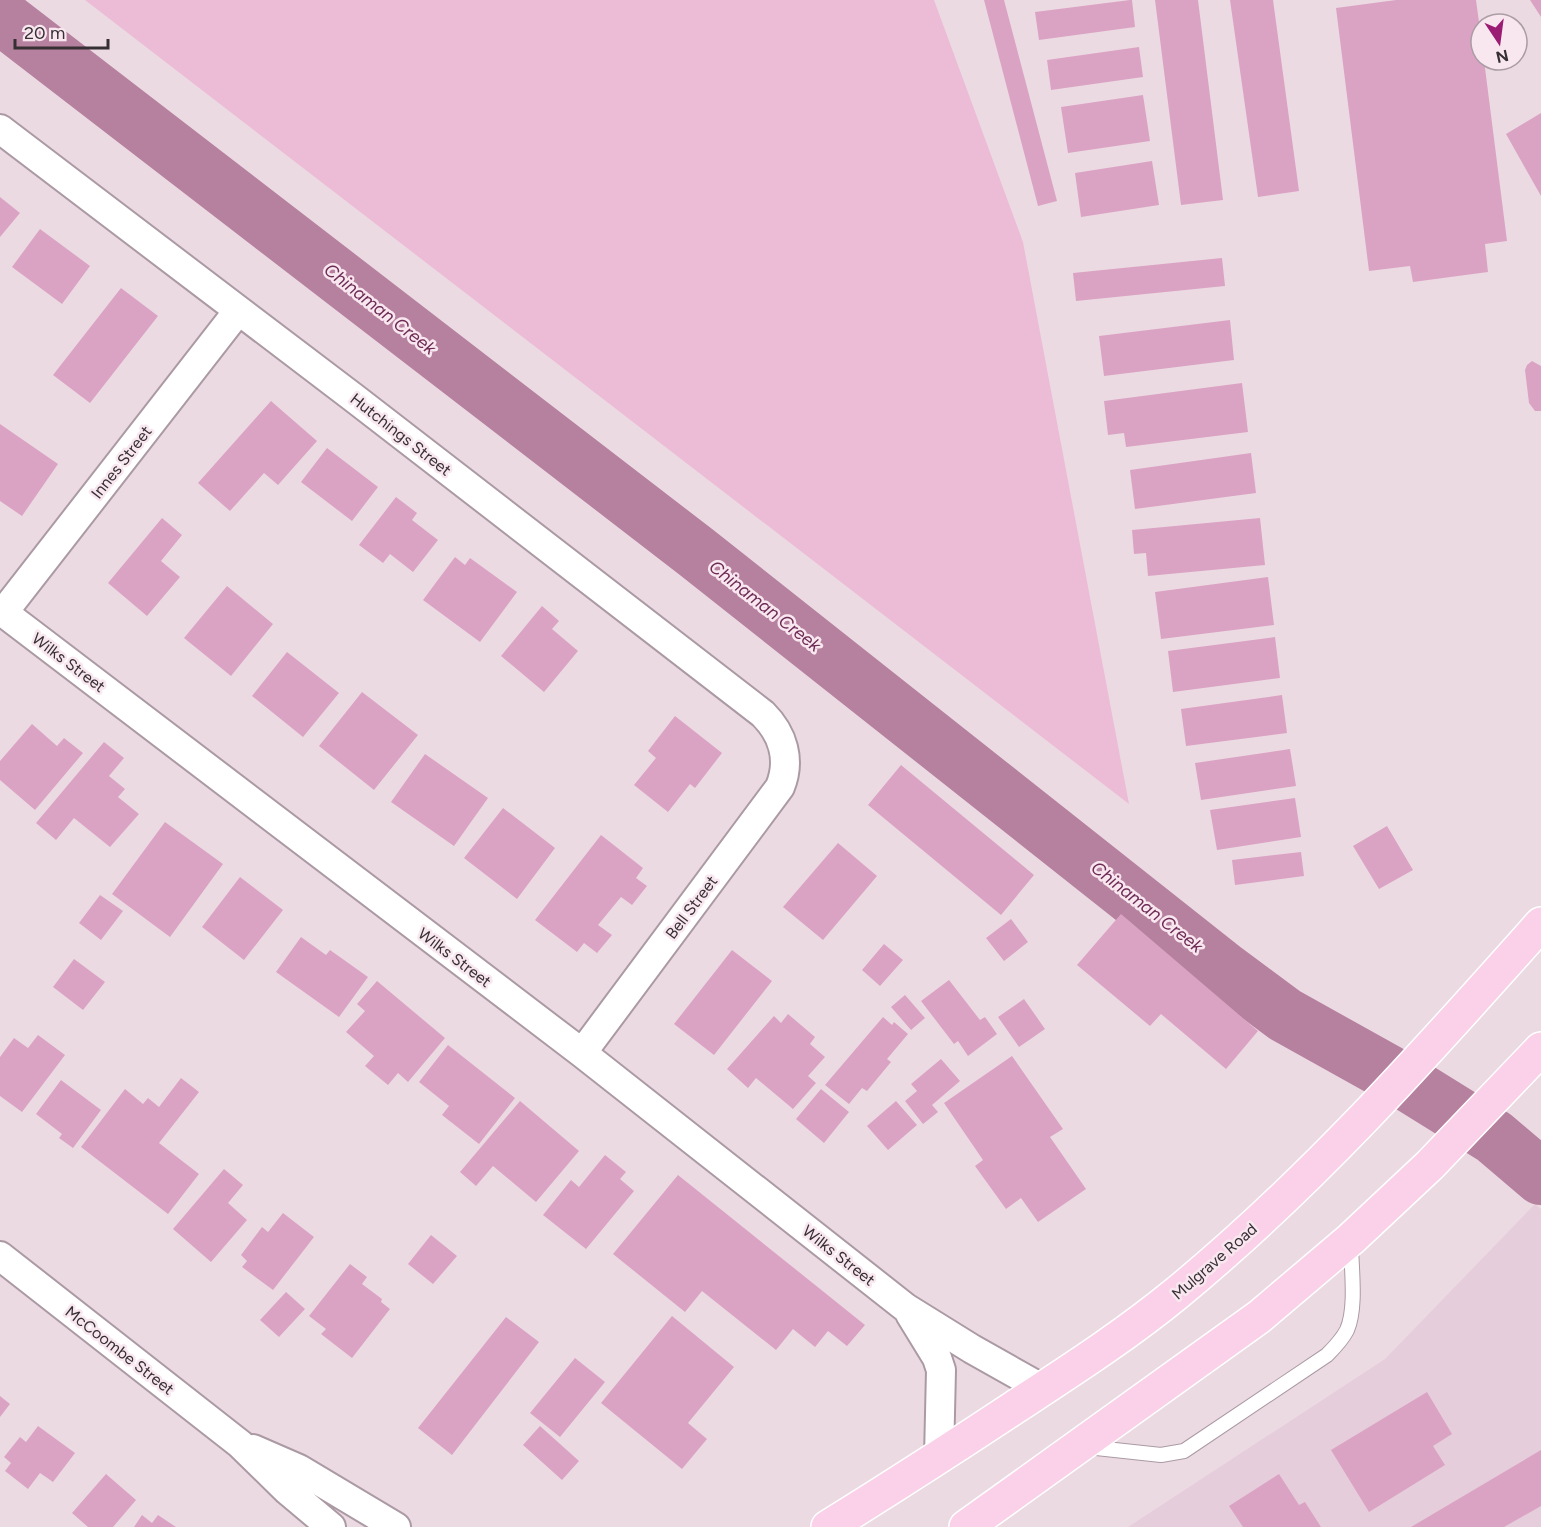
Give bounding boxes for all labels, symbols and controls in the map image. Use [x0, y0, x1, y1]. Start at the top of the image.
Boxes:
scale bar [15, 12, 108, 50]
north arrow [1469, 12, 1529, 72]
text: 20 m [24, 22, 65, 44]
text: N [1494, 45, 1510, 67]
water label: Chinaman Creek [320, 259, 441, 360]
street label: Hutchings Street [346, 389, 455, 480]
street label: Innes Street [87, 422, 156, 502]
water label: Chinaman Creek [705, 556, 826, 657]
street label: Wilks Street [28, 629, 109, 696]
water label: Chinaman Creek [1087, 857, 1208, 958]
street label: Bell Street [661, 872, 721, 943]
street label: Wilks Street [414, 924, 495, 991]
street label: Mulgrave Road [1168, 1219, 1261, 1303]
street label: Wilks Street [799, 1221, 879, 1290]
street label: McCoombe Street [62, 1302, 178, 1399]

